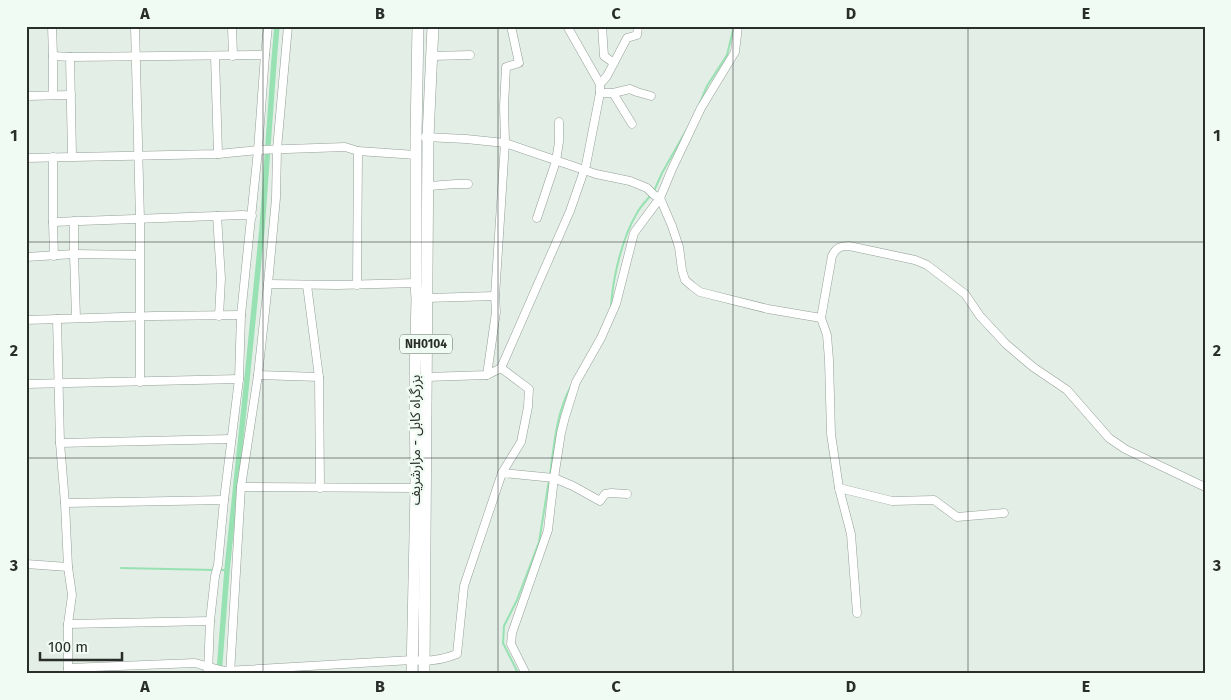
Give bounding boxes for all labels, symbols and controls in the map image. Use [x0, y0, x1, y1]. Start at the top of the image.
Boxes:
text: A [139, 4, 150, 23]
text: B [375, 4, 385, 23]
text: C [611, 4, 621, 23]
text: D [846, 4, 856, 23]
text: E [1082, 4, 1090, 23]
text: 1 [10, 126, 18, 145]
text: 1 [1213, 126, 1221, 145]
road number: NH0104 [400, 334, 452, 354]
text: 2 [10, 341, 18, 360]
text: 2 [1213, 341, 1221, 360]
street label: بزرگراه کابل - مزارشریف [407, 374, 424, 505]
text: 3 [9, 556, 18, 575]
text: 3 [1212, 556, 1221, 575]
scale bar [40, 630, 122, 662]
text: 100 m [48, 638, 88, 656]
text: A [139, 677, 150, 696]
text: B [375, 677, 385, 696]
text: C [611, 677, 621, 696]
text: D [846, 677, 856, 696]
text: E [1082, 677, 1090, 696]

